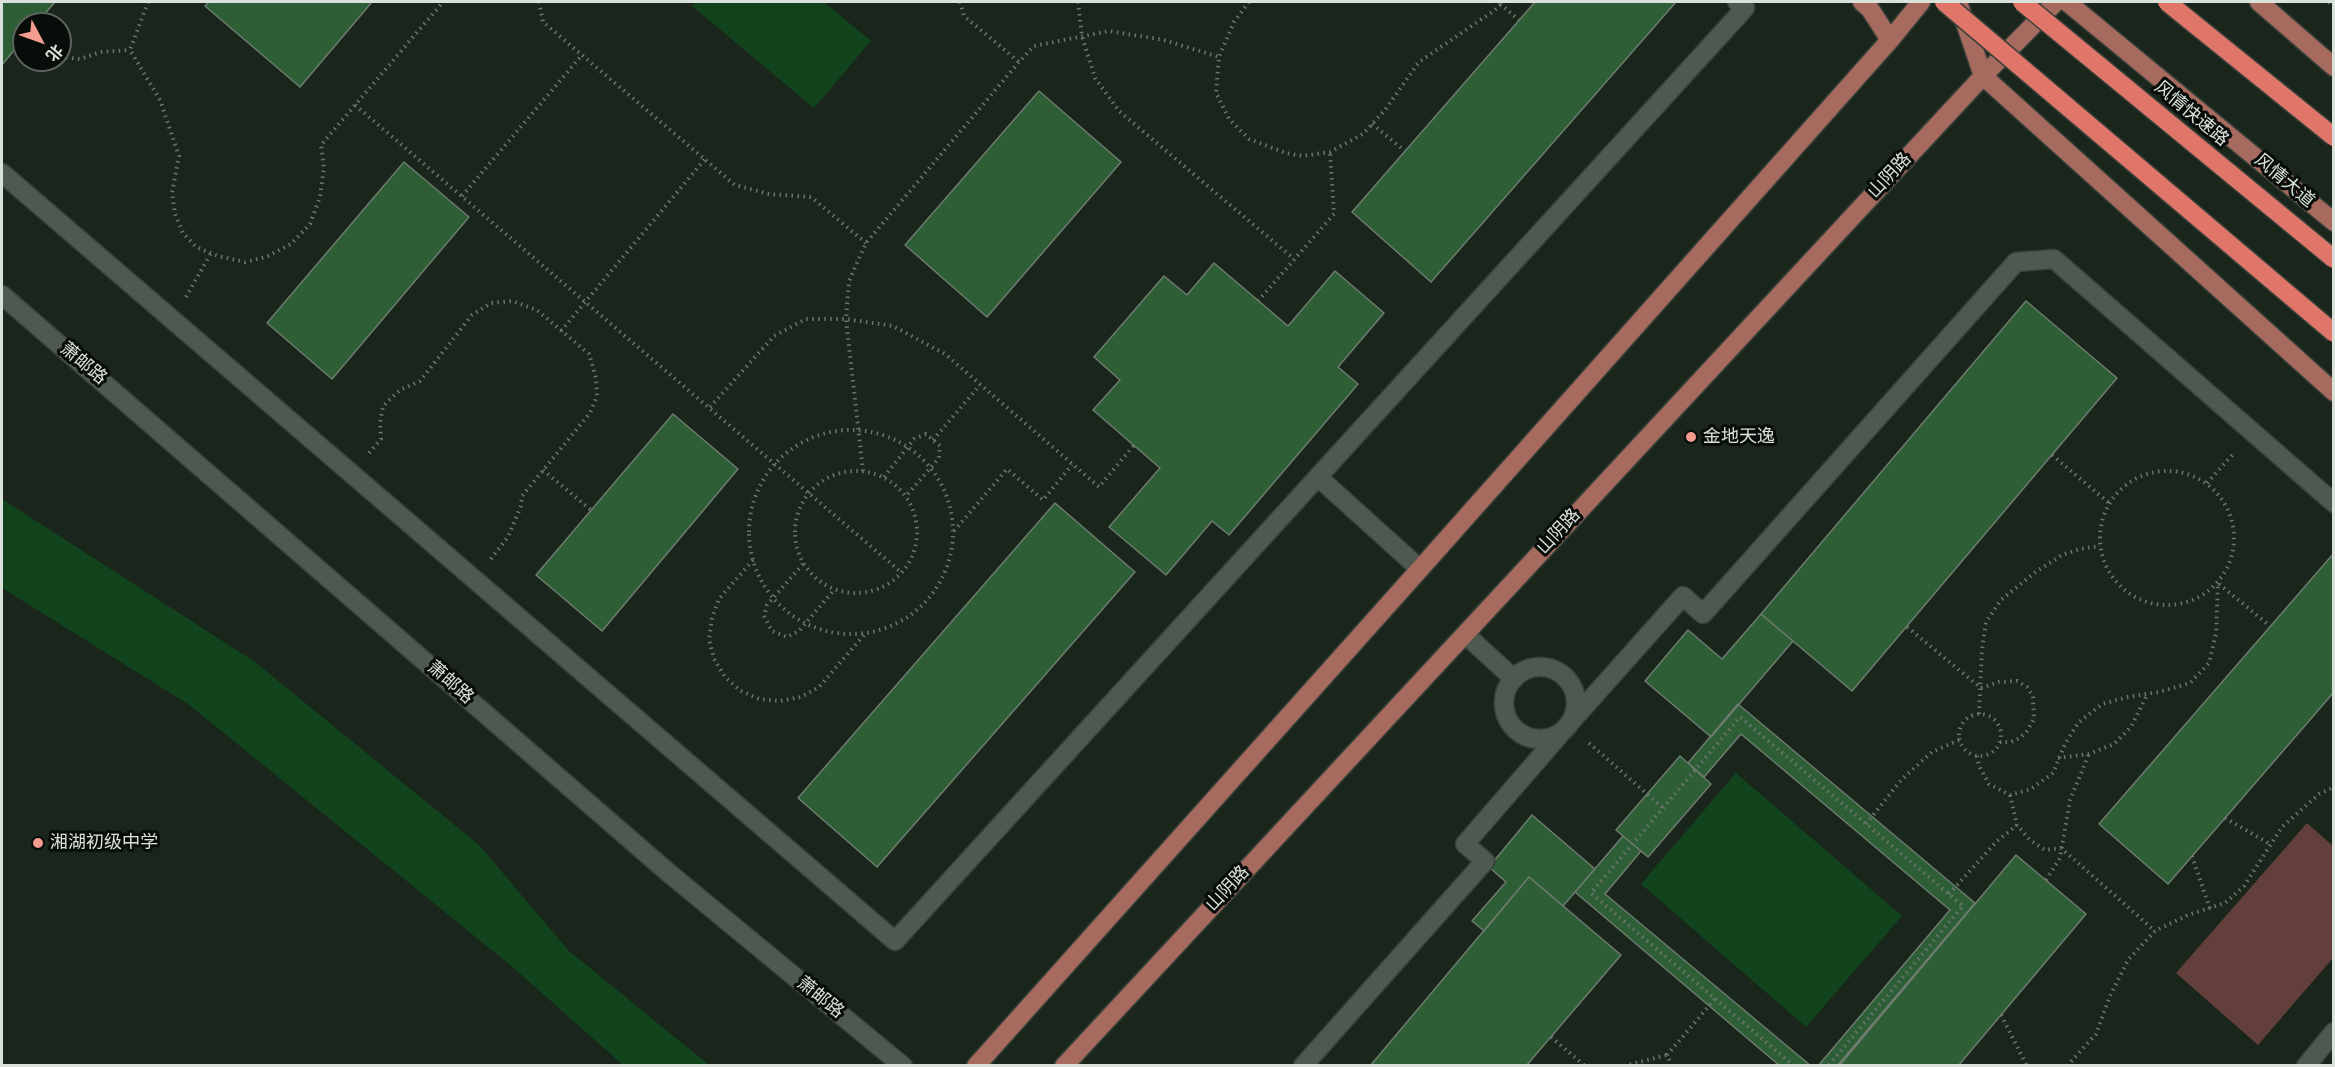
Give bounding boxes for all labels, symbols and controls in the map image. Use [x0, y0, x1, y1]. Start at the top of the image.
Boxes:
north arrow [12, 12, 72, 72]
text: 北 [42, 41, 67, 65]
street label: 风情快速路 [2150, 77, 2232, 151]
street label: 山阴路 [1864, 149, 1916, 203]
street label: 风情大道 [2249, 150, 2319, 212]
street label: 萧邮路 [55, 338, 111, 390]
place label: 金地天逸 [1703, 426, 1775, 448]
marker: 金地天逸 [1684, 430, 1698, 444]
street label: 山阴路 [1533, 505, 1585, 559]
street label: 萧邮路 [423, 657, 477, 709]
place label: 湘湖初级中学 [50, 832, 158, 854]
marker: 湘湖初级中学 [31, 836, 45, 850]
street label: 山阴路 [1202, 862, 1254, 916]
street label: 萧邮路 [792, 973, 848, 1023]

